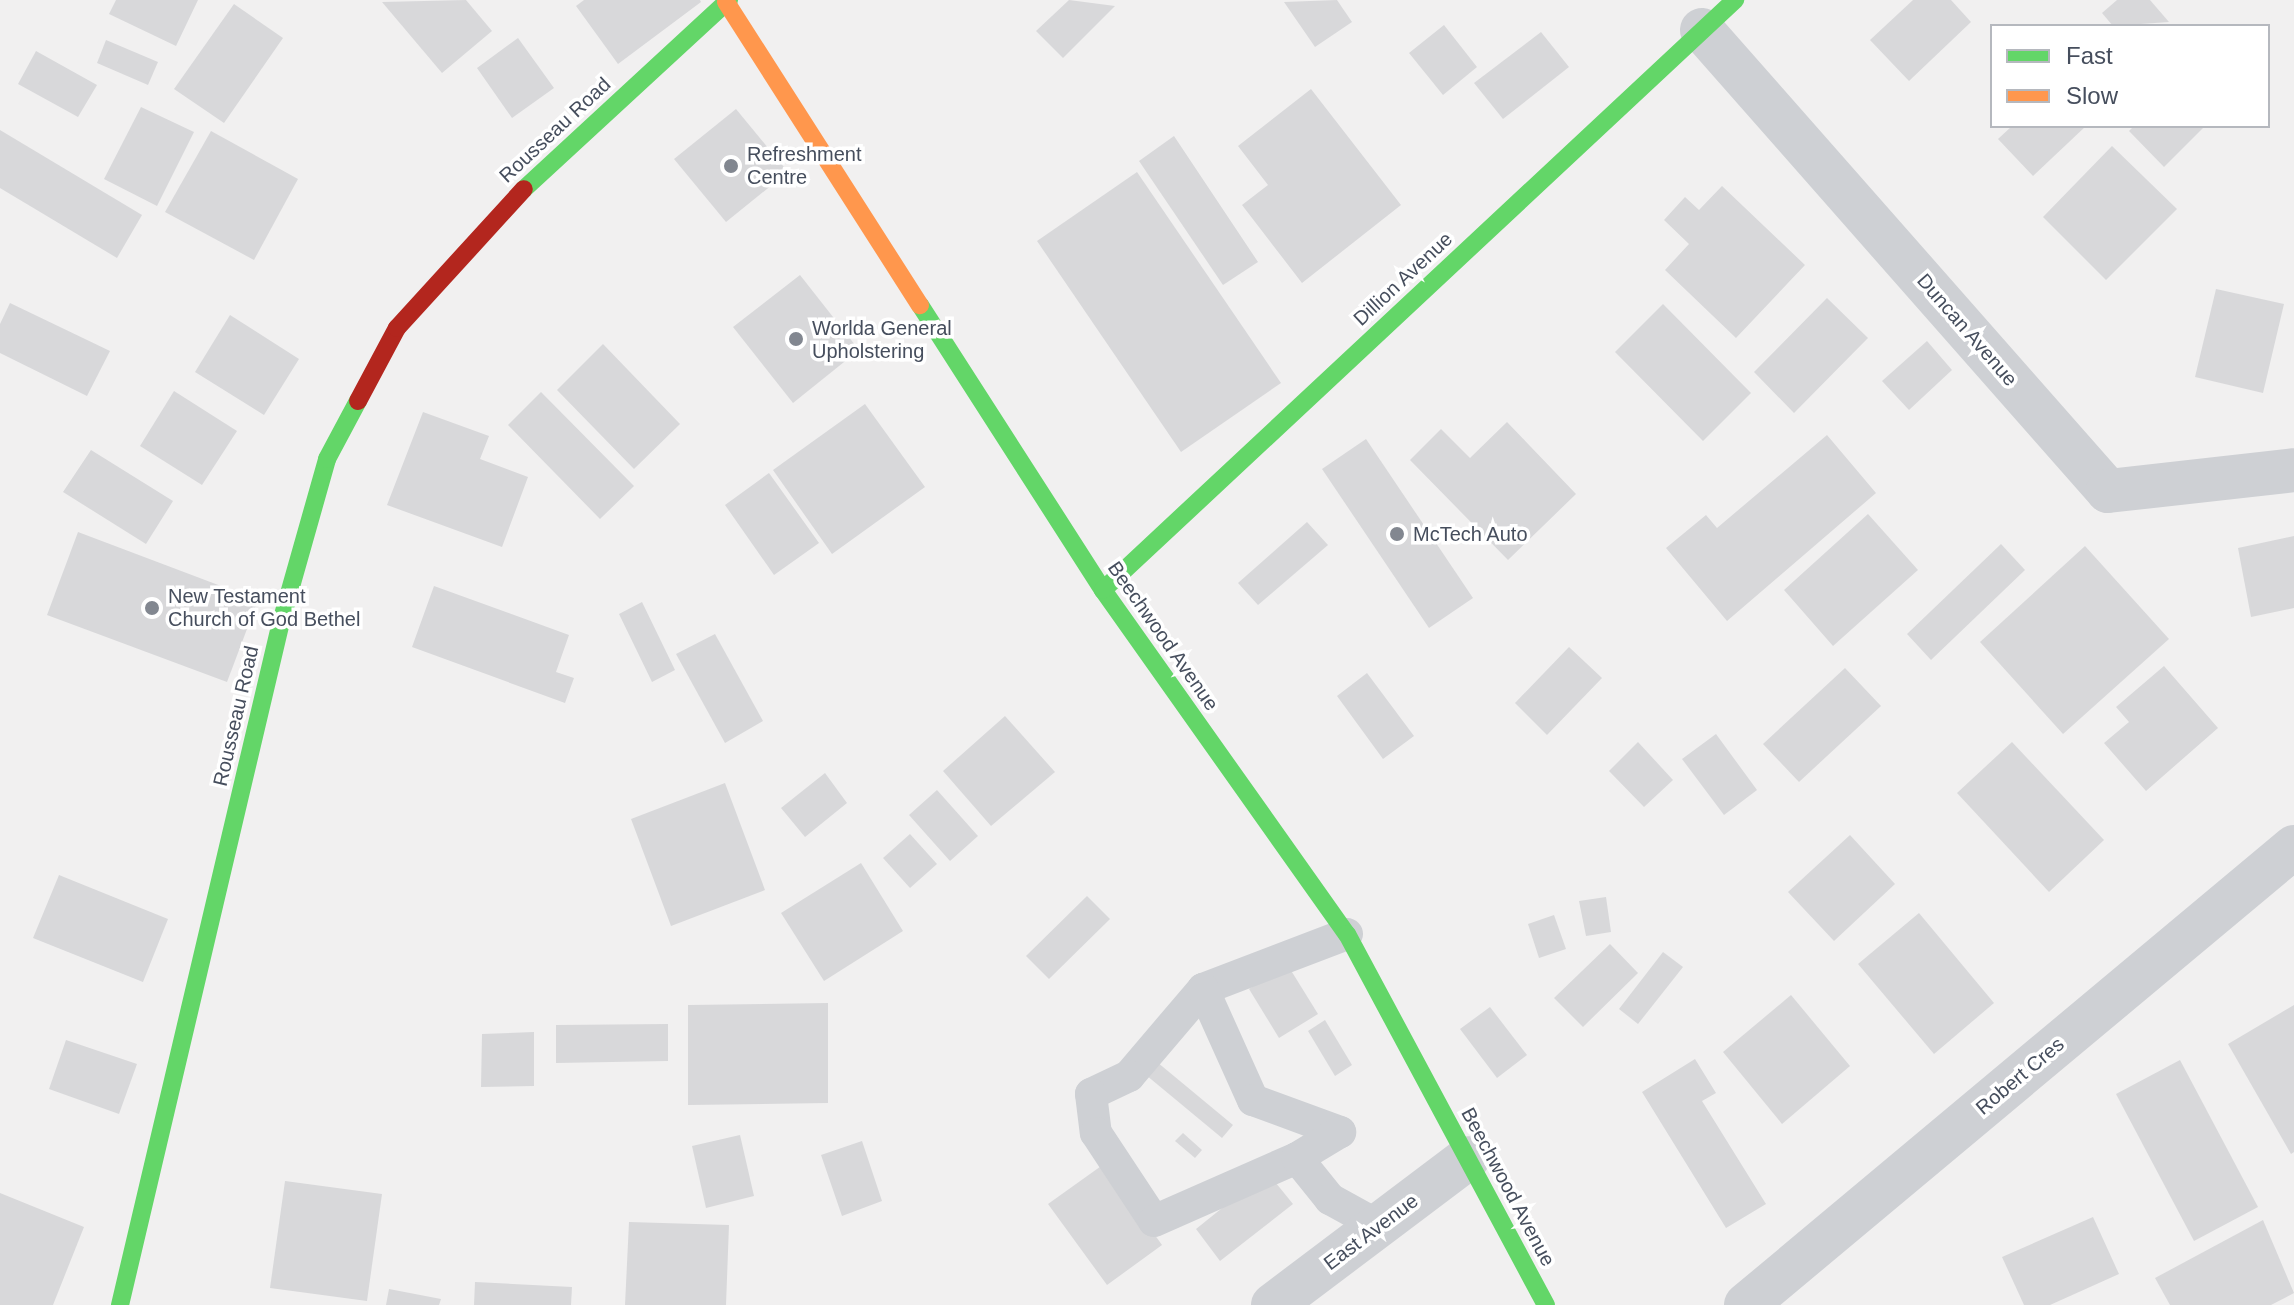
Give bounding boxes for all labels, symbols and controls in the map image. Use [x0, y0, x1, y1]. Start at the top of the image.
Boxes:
legend [1990, 24, 2270, 128]
text: Fast [2066, 42, 2113, 69]
street label: Rousseau Road [494, 72, 616, 188]
text: Slow [2066, 82, 2118, 109]
place label: Refreshment Centre [747, 142, 861, 189]
marker: Refreshment Centre [722, 157, 740, 175]
street label: Dillion Avenue [1348, 227, 1458, 331]
street label: Duncan Avenue [1911, 269, 2023, 391]
place label: Worlda General Upholstering [812, 316, 952, 363]
marker: Worlda General Upholstering [787, 330, 805, 348]
place label: McTech Auto [1413, 522, 1529, 546]
marker: McTech Auto [1388, 525, 1406, 543]
street label: Beechwood Avenue [1102, 556, 1224, 716]
place label: New Testament Church of God Bethel [168, 584, 360, 631]
marker: New Testament Church of God Bethel [143, 599, 161, 617]
street label: Rousseau Road [208, 643, 264, 789]
street label: Robert Cres [1971, 1032, 2069, 1120]
street label: Beechwood Avenue [1456, 1103, 1560, 1271]
street label: East Avenue [1319, 1188, 1423, 1276]

